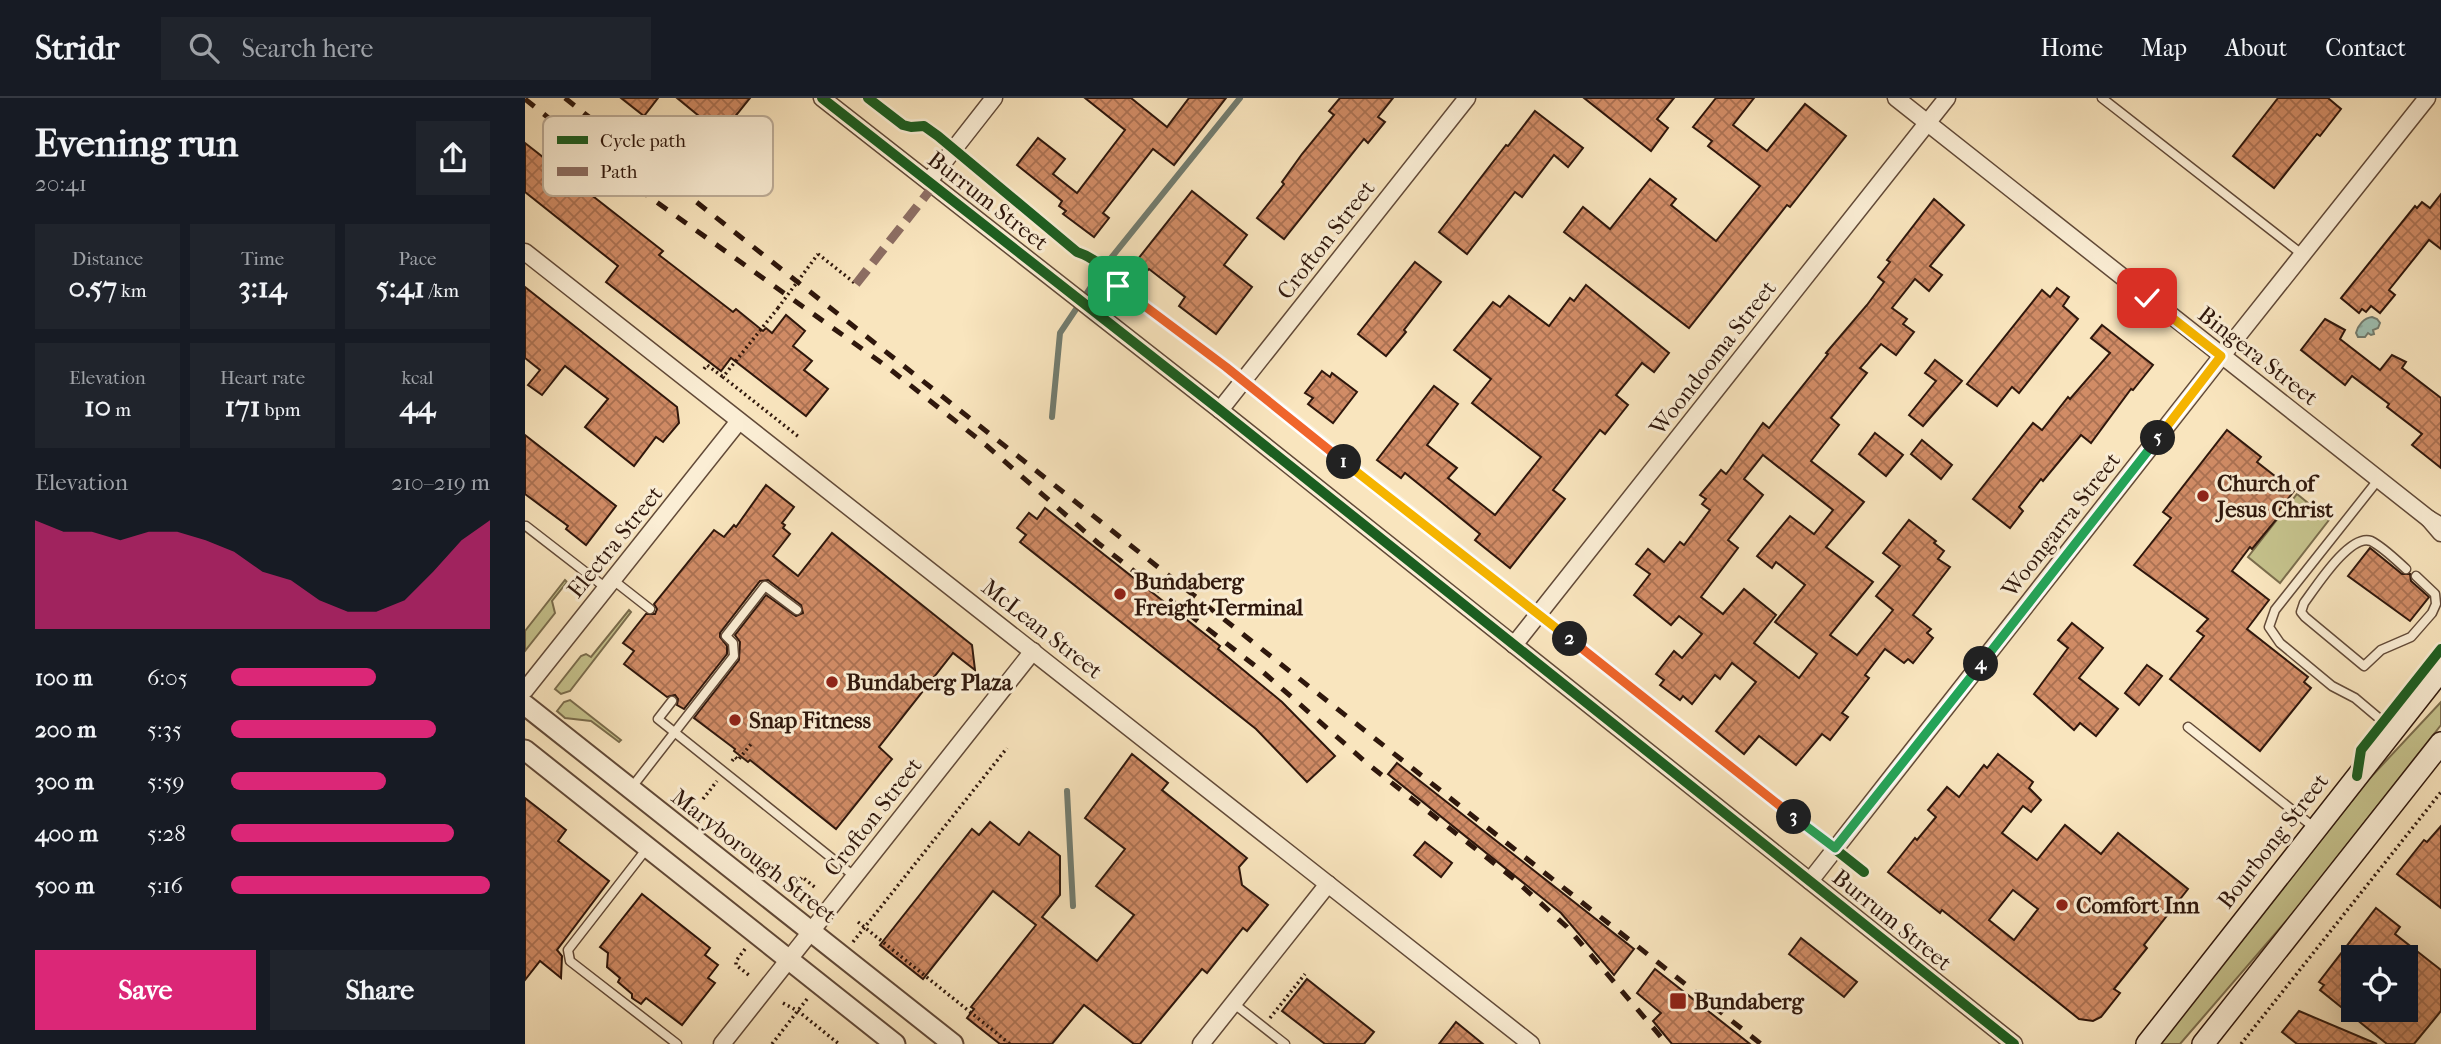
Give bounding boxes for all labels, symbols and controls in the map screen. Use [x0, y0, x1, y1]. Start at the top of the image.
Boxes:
search box [161, 17, 651, 80]
text: Stridr [35, 29, 119, 68]
icon: search [185, 29, 223, 67]
text: Search here [241, 33, 373, 64]
text: Home [2041, 34, 2103, 62]
text: Map [2141, 34, 2187, 62]
text: About [2225, 34, 2287, 62]
text: Contact [2325, 34, 2406, 62]
legend [543, 116, 773, 196]
text: Evening run [35, 121, 238, 166]
button: share [416, 121, 490, 195]
text: Cycle path [600, 130, 686, 152]
street label: Burrum Street [922, 146, 1054, 256]
text: Path [600, 161, 638, 183]
text: 20:41 [35, 170, 87, 197]
street label: Crofton Street [1271, 175, 1381, 305]
text: Distance [72, 248, 143, 270]
text: Time [241, 248, 284, 270]
text: Pace [399, 248, 436, 270]
pin [1088, 256, 1148, 316]
icon: arrive [1099, 267, 1137, 305]
pin [2117, 268, 2177, 328]
text: 0.57 [68, 270, 117, 305]
text: 3:14 [239, 270, 287, 305]
text: 5:41 [376, 270, 425, 305]
street label: Woondooma Street [1644, 275, 1782, 441]
icon: check [2128, 279, 2166, 317]
text: km [117, 280, 147, 302]
text: /km [425, 280, 459, 302]
street label: Bingera Street [2193, 301, 2323, 411]
text: Elevation [69, 367, 146, 389]
text: Heart rate [220, 367, 305, 389]
text: kcal [402, 367, 433, 389]
text: 10 [84, 389, 111, 424]
text: 171 [225, 389, 260, 424]
text: 44 [400, 389, 435, 424]
text: m [111, 399, 131, 421]
text: bpm [260, 399, 300, 421]
pin: 5 [2141, 420, 2175, 456]
text: 5 [2153, 426, 2162, 448]
pin: 1 [1327, 444, 1361, 480]
street label: Woongarra Street [1995, 447, 2126, 604]
text: 1 [1340, 450, 1347, 472]
text: Elevation [35, 469, 128, 496]
text: 210–219 m [391, 469, 490, 496]
place label: Church of Jesus Christ [2215, 470, 2334, 523]
street label: Electra Street [562, 481, 668, 603]
marker: Church of Jesus Christ [2195, 488, 2211, 504]
place label: Bundaberg Freight Terminal [1133, 568, 1304, 621]
street label: McLean Street [976, 573, 1108, 685]
marker: Bundaberg Freight Terminal [1112, 586, 1128, 602]
pin: 2 [1553, 622, 1587, 656]
text: 2 [1565, 627, 1574, 649]
pin: 4 [1963, 646, 1999, 682]
text: 4 [1975, 652, 1986, 674]
text: 100 m [35, 664, 93, 691]
text: 6:05 [147, 664, 188, 691]
place label: Bundaberg Plaza [846, 669, 1014, 696]
marker: Bundaberg Plaza [824, 674, 840, 690]
place label: Snap Fitness [749, 707, 871, 734]
marker: Snap Fitness [727, 712, 743, 728]
text: 200 m [35, 716, 96, 743]
text: 5:35 [147, 716, 182, 743]
street label: Crofton Street [818, 752, 928, 882]
text: 300 m [35, 768, 94, 795]
text: 5:59 [147, 768, 185, 795]
street label: Bourbong Street [2212, 768, 2334, 914]
street label: Maryborough Street [666, 783, 842, 929]
pin: 3 [1777, 800, 1811, 834]
text: 3 [1790, 805, 1797, 827]
text: 400 m [35, 820, 98, 847]
text: 5:28 [147, 820, 186, 847]
street label: Burrum Street [1827, 864, 1957, 976]
text: 500 m [35, 872, 94, 899]
text: 5:16 [147, 872, 183, 899]
place label: Comfort Inn [2076, 892, 2200, 919]
marker: Comfort Inn [2054, 897, 2070, 913]
map controls [2341, 945, 2418, 1022]
button: locate [2341, 945, 2418, 1022]
button: Save [35, 950, 256, 1030]
button: Share [270, 950, 490, 1030]
place label: Bundaberg [1694, 988, 1805, 1015]
marker: Bundaberg [1668, 991, 1688, 1011]

